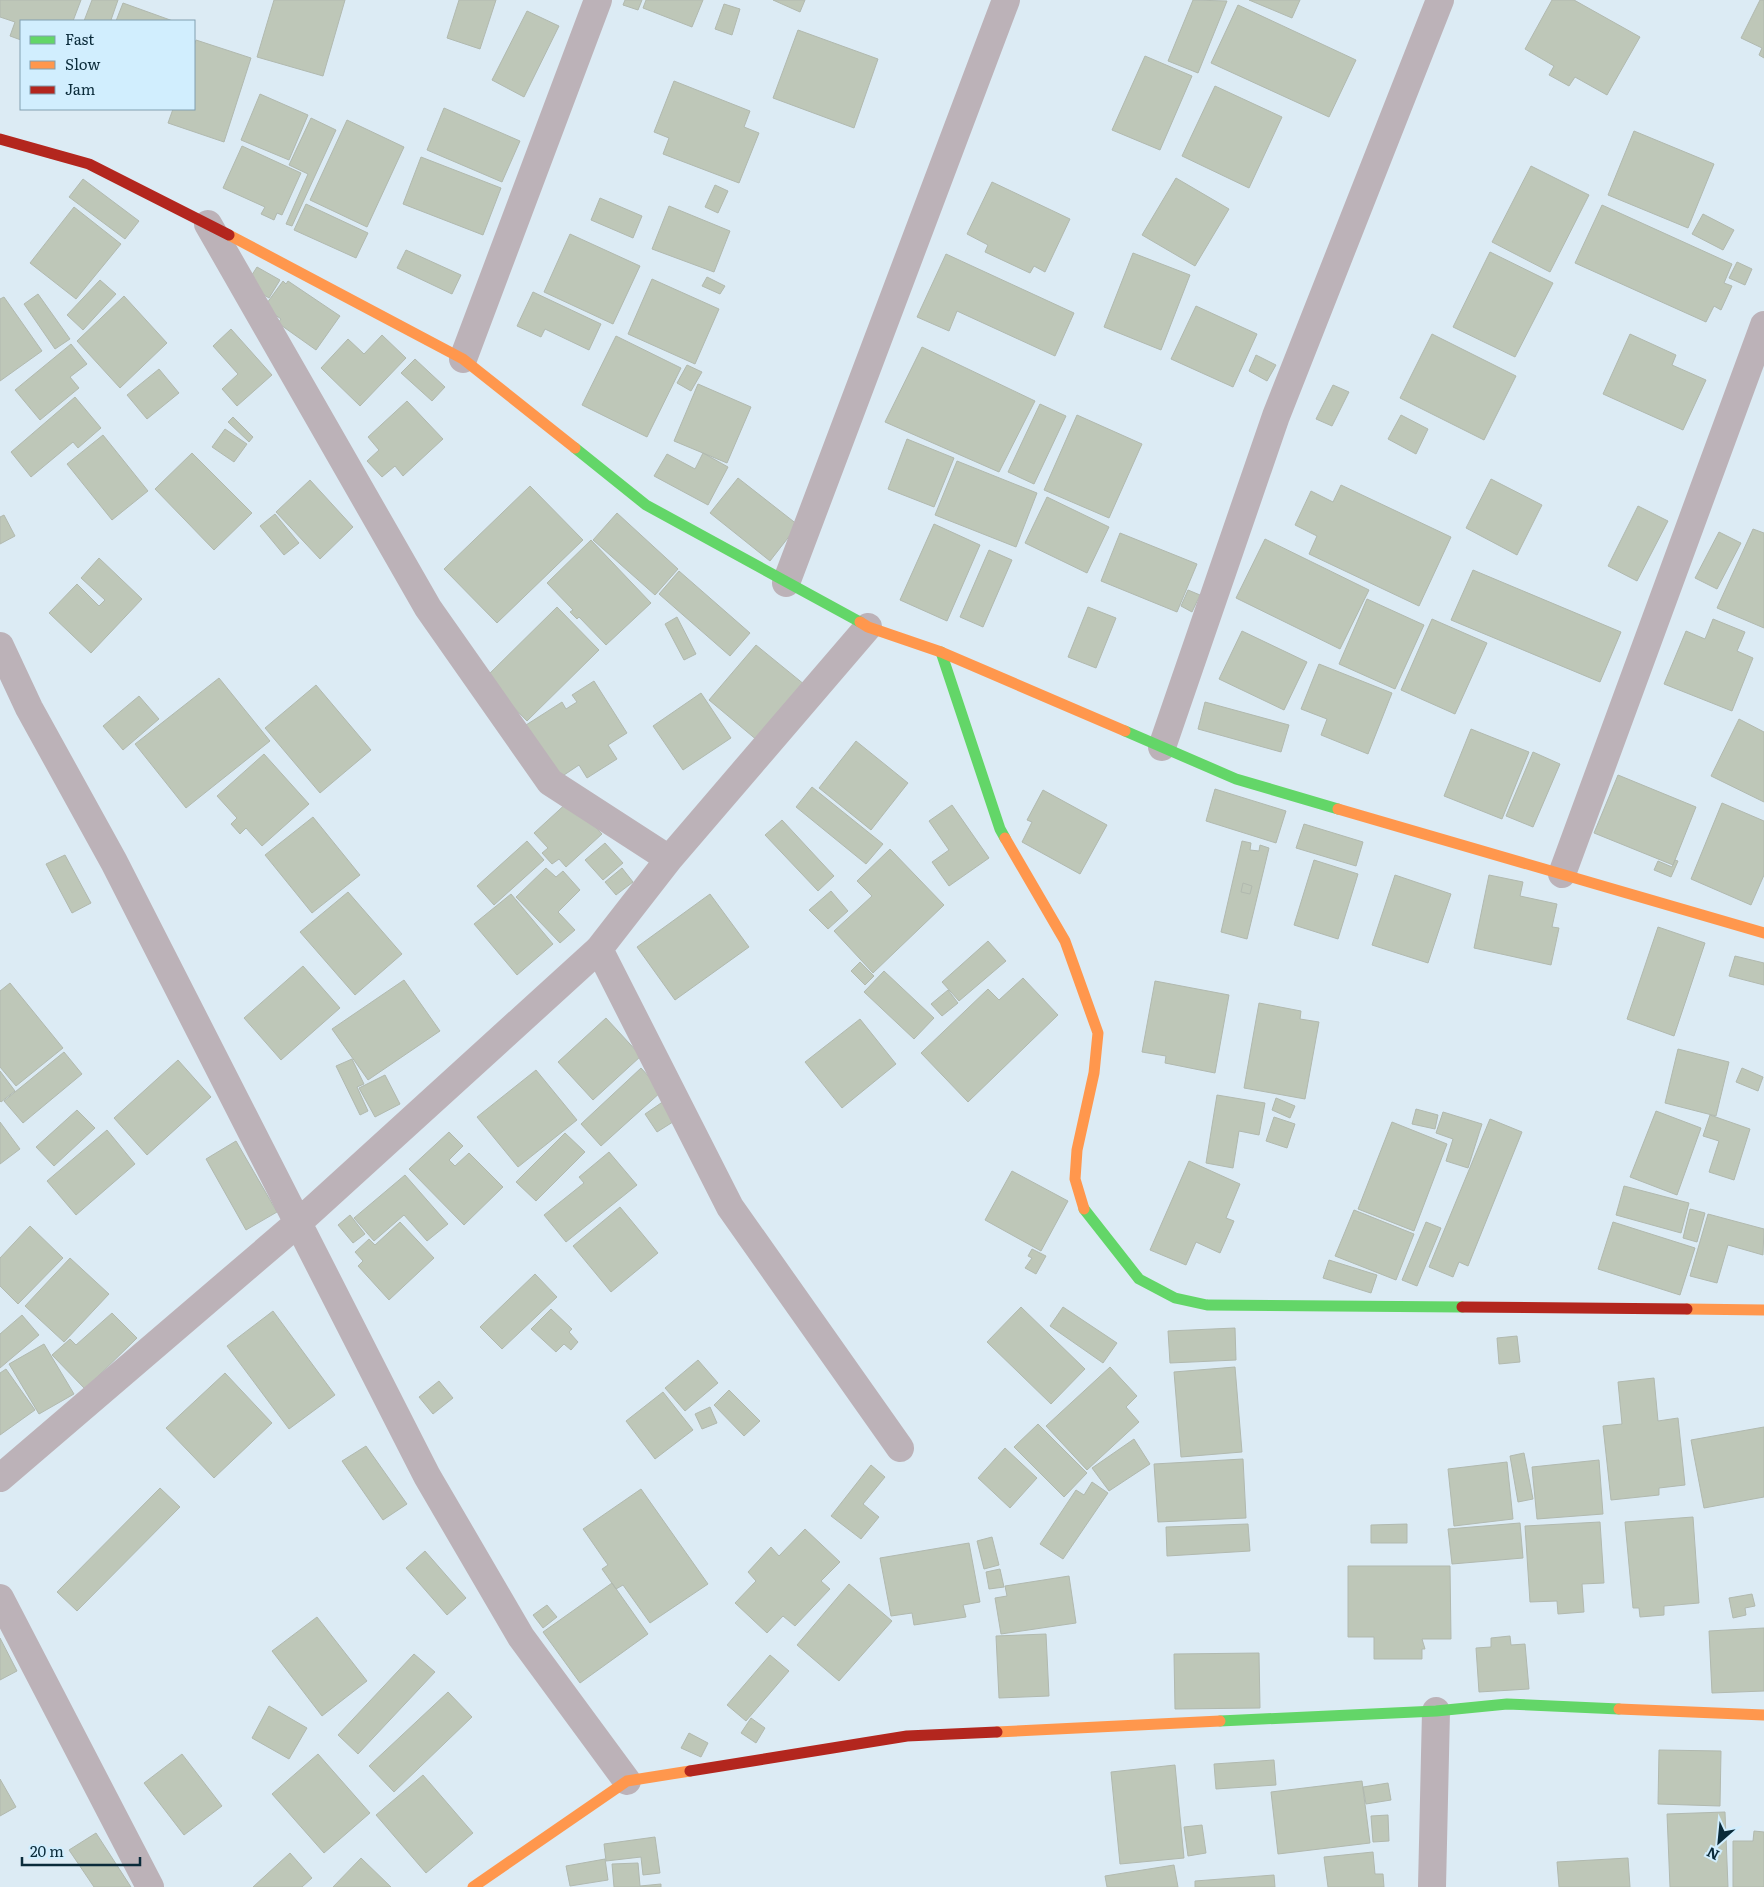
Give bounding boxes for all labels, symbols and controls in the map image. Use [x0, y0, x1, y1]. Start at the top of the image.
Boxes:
legend [20, 20, 195, 110]
text: Fast [65, 27, 94, 50]
text: Slow [65, 52, 100, 75]
text: Jam [65, 77, 96, 100]
north arrow [1694, 1817, 1744, 1867]
scale bar [22, 1834, 140, 1866]
text: 20 m [30, 1839, 64, 1862]
text: N [1703, 1843, 1722, 1866]

